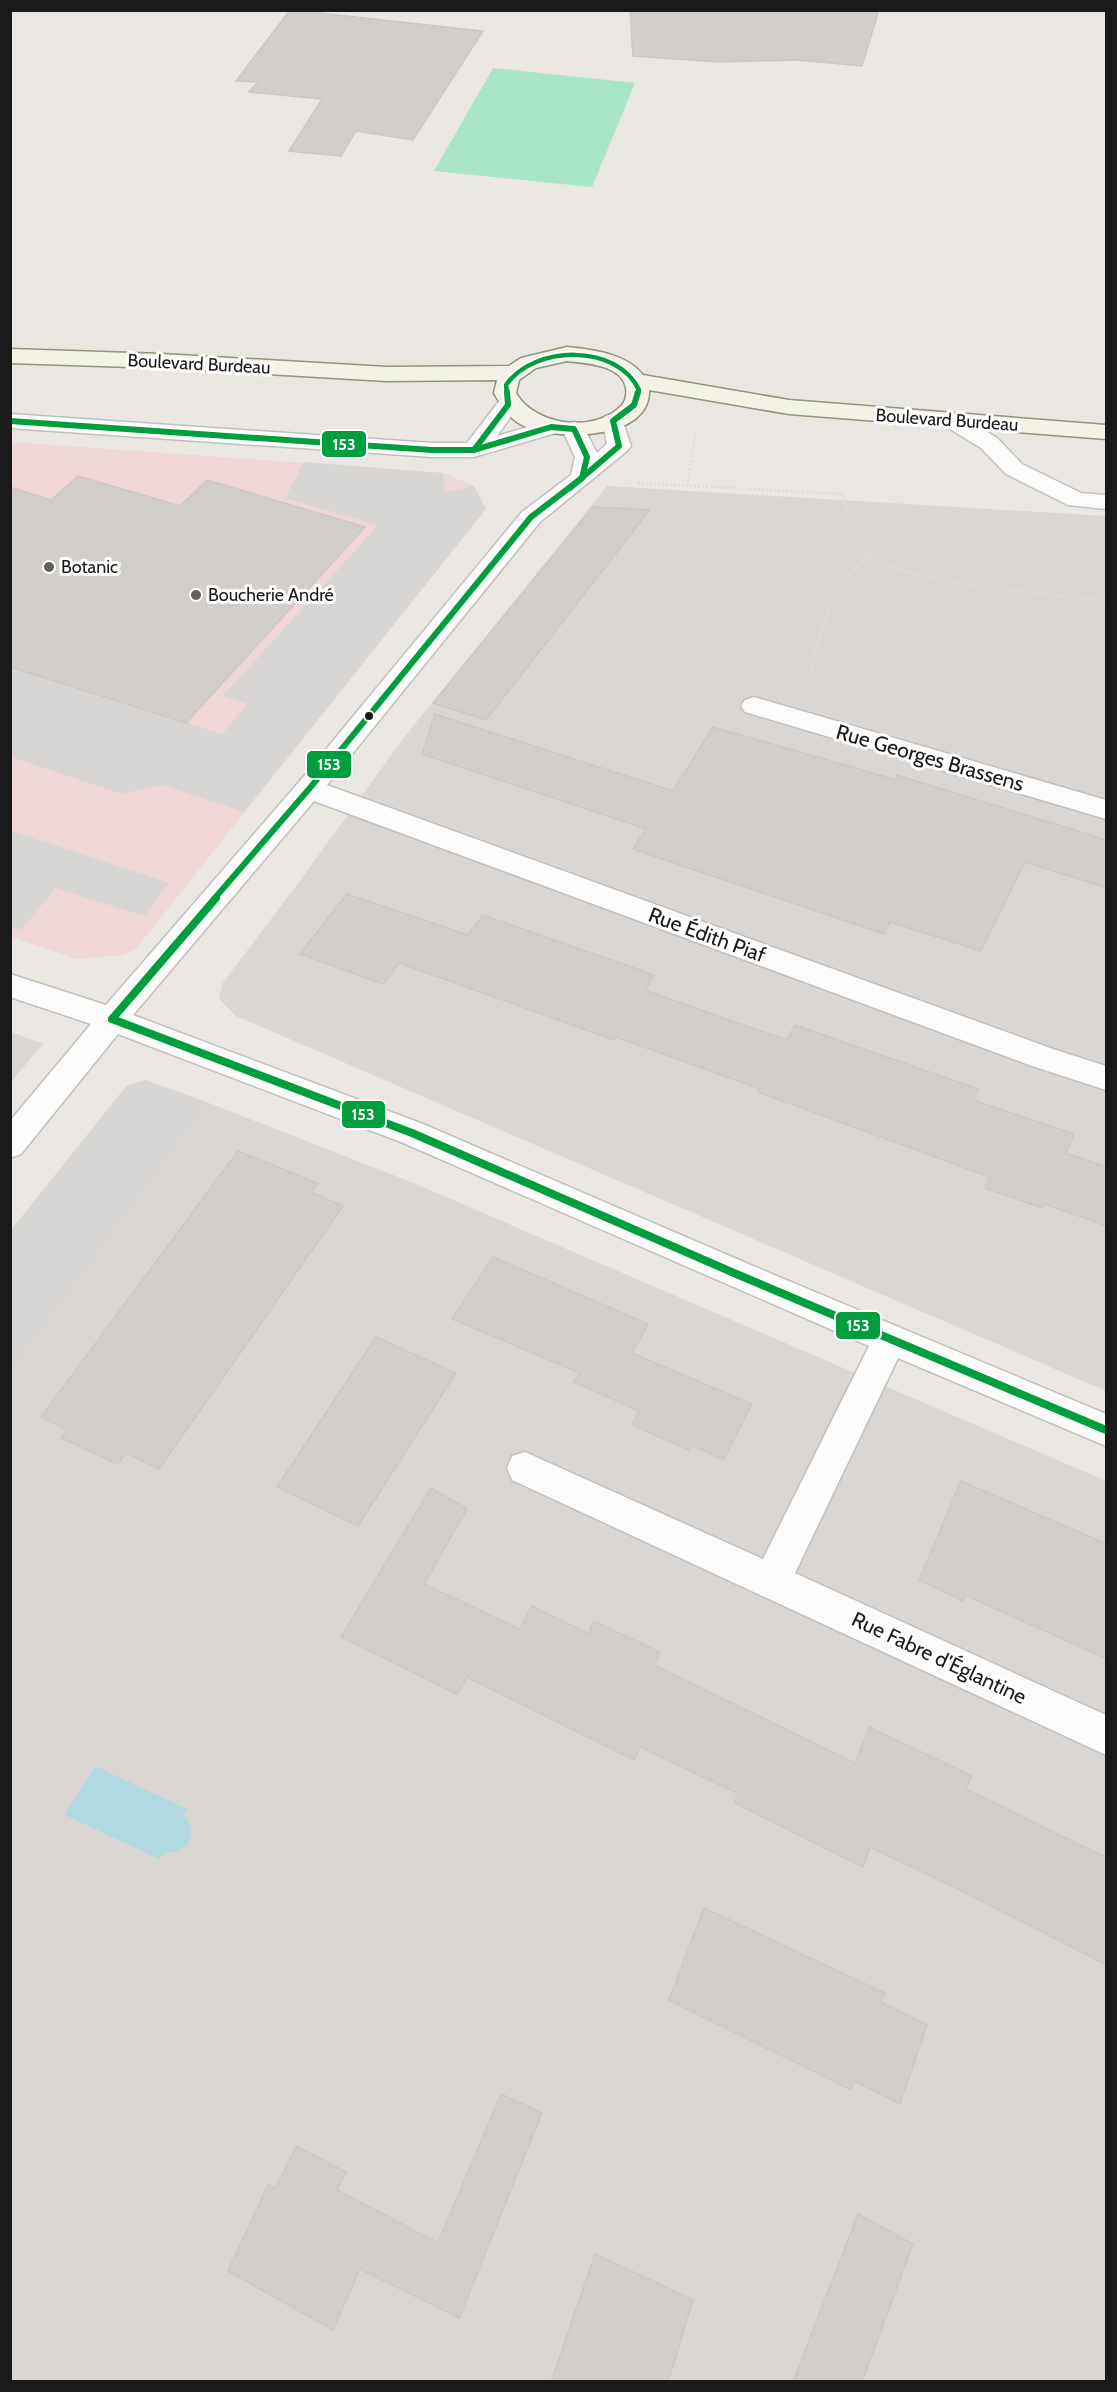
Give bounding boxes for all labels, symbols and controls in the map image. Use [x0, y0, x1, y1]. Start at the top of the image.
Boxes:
street label: Boulevard Burdeau [127, 349, 271, 379]
street label: Boulevard Burdeau [875, 404, 1019, 436]
line badge: 153 [321, 430, 367, 458]
text: 153 [332, 435, 356, 454]
place label: Botanic [61, 556, 118, 578]
marker: Botanic [42, 560, 56, 574]
place label: Boucherie André [208, 584, 334, 606]
marker: Boucherie André [189, 588, 203, 602]
unlabelled marker [363, 710, 375, 722]
street label: Rue Georges Brassens [833, 719, 1027, 796]
line badge: 153 [306, 750, 352, 779]
text: 153 [317, 755, 341, 774]
street label: Rue Édith Piaf [645, 902, 769, 967]
line badge: 153 [341, 1100, 386, 1129]
text: 153 [351, 1105, 375, 1124]
line badge: 153 [835, 1311, 881, 1340]
text: 153 [846, 1316, 870, 1335]
street label: Rue Fabre d'Églantine [848, 1606, 1031, 1709]

